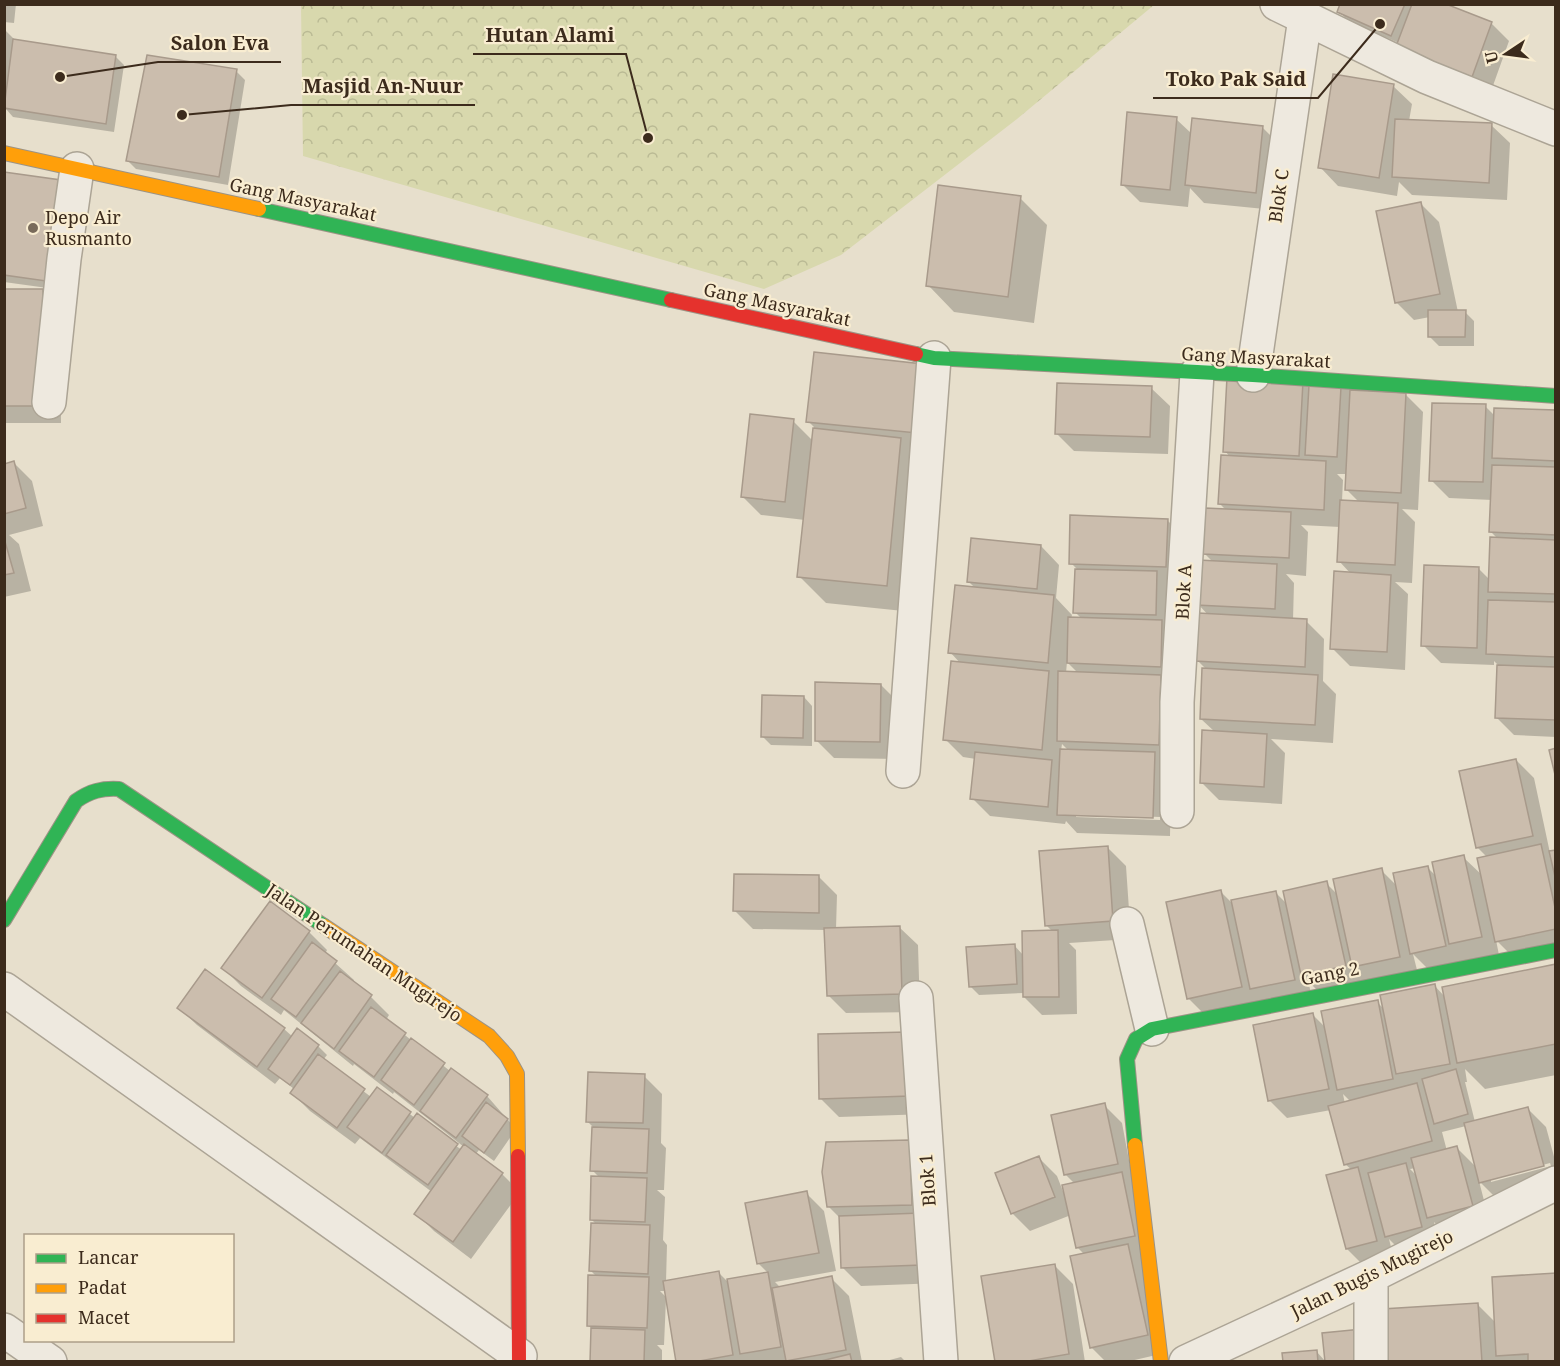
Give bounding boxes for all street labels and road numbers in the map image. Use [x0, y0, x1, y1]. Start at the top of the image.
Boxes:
street label: Blok C [1262, 167, 1294, 224]
street label: Gang Masyarakat [228, 172, 379, 226]
street label: Gang Masyarakat [702, 277, 853, 331]
street label: Gang Masyarakat [1181, 341, 1331, 373]
street label: Blok A [1170, 563, 1196, 620]
street label: Jalan Perumahan Mugirejo [261, 877, 467, 1027]
street label: Gang 2 [1299, 956, 1361, 990]
street label: Blok 1 [913, 1153, 941, 1207]
street label: Jalan Bugis Mugirejo [1286, 1223, 1457, 1323]

